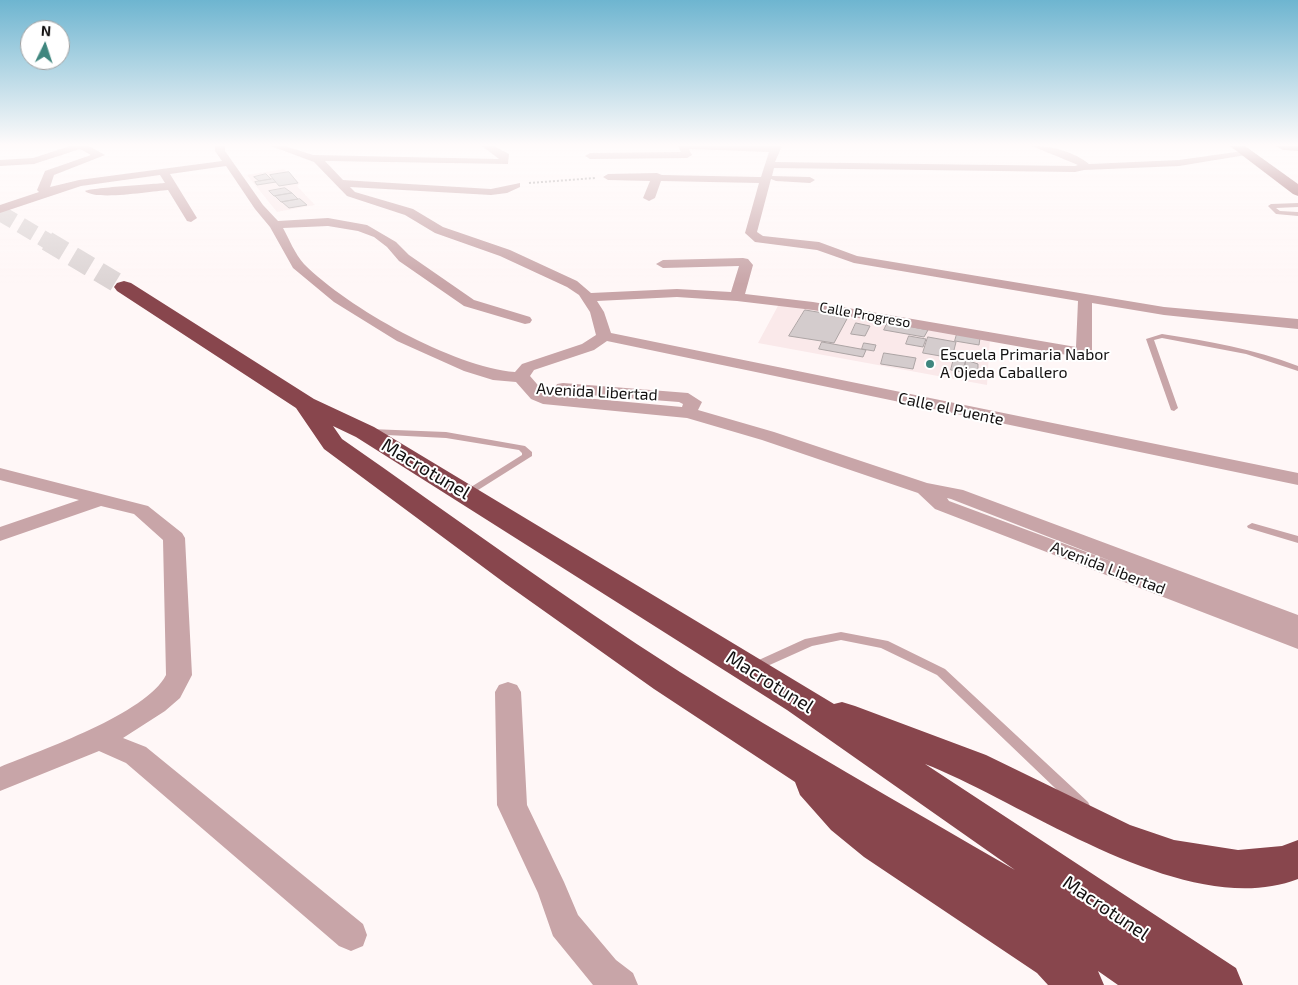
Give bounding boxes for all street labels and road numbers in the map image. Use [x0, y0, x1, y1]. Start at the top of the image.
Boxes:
street label: Calle Progreso [818, 299, 912, 331]
street label: Avenida Libertad [536, 379, 658, 405]
street label: Calle el Puente [896, 388, 1006, 430]
street label: Macrotunel [377, 434, 475, 504]
street label: Avenida Libertad [1048, 537, 1168, 599]
street label: Macrotunel [722, 646, 818, 718]
street label: Macrotunel [1058, 871, 1154, 945]

